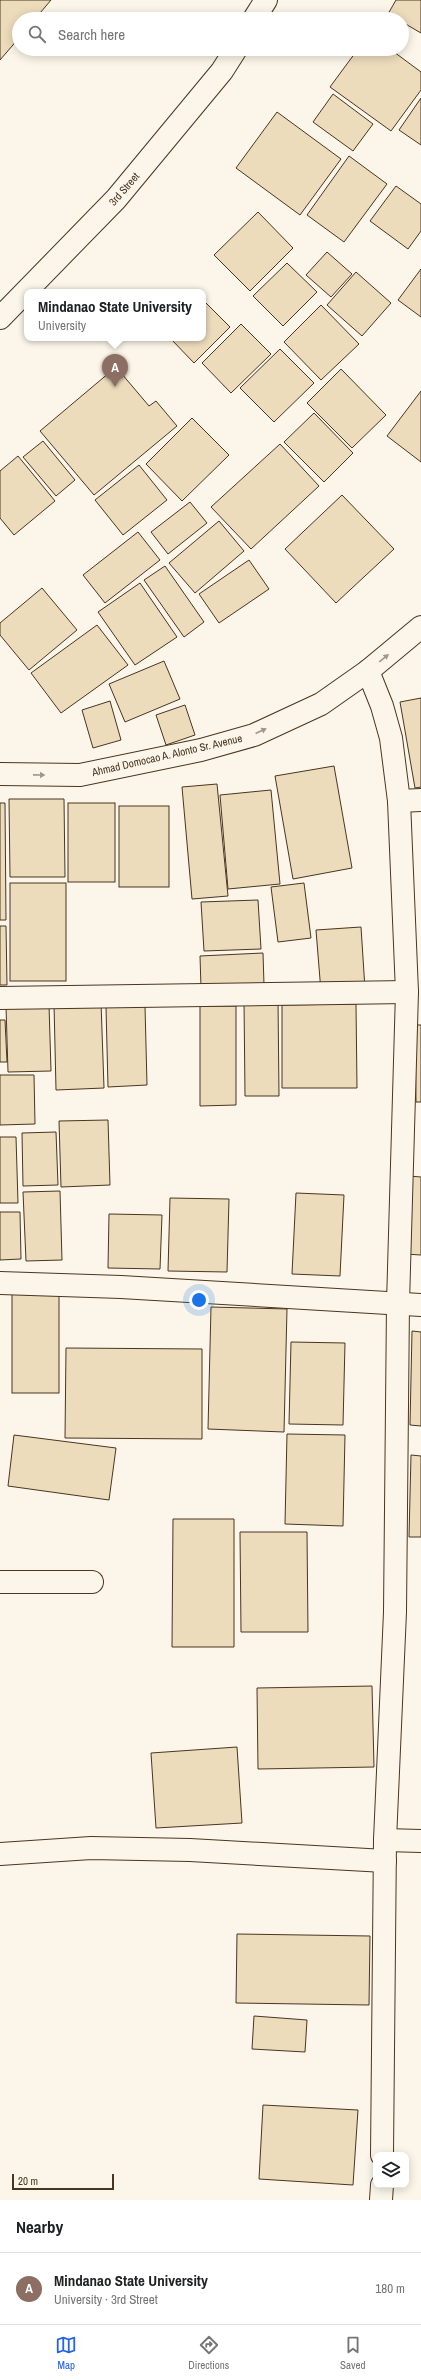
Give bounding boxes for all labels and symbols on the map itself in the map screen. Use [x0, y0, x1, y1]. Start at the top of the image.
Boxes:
street label: 3rd Street [106, 169, 143, 209]
pin: A [102, 354, 128, 387]
one-way arrow [379, 653, 390, 662]
one-way arrow [256, 728, 267, 734]
street label: Ahmad Domocao A. Alonto Sr. Avenue [90, 731, 244, 779]
one-way arrow [33, 772, 46, 778]
your location [189, 1290, 209, 1310]
scale bar [12, 2172, 114, 2191]

